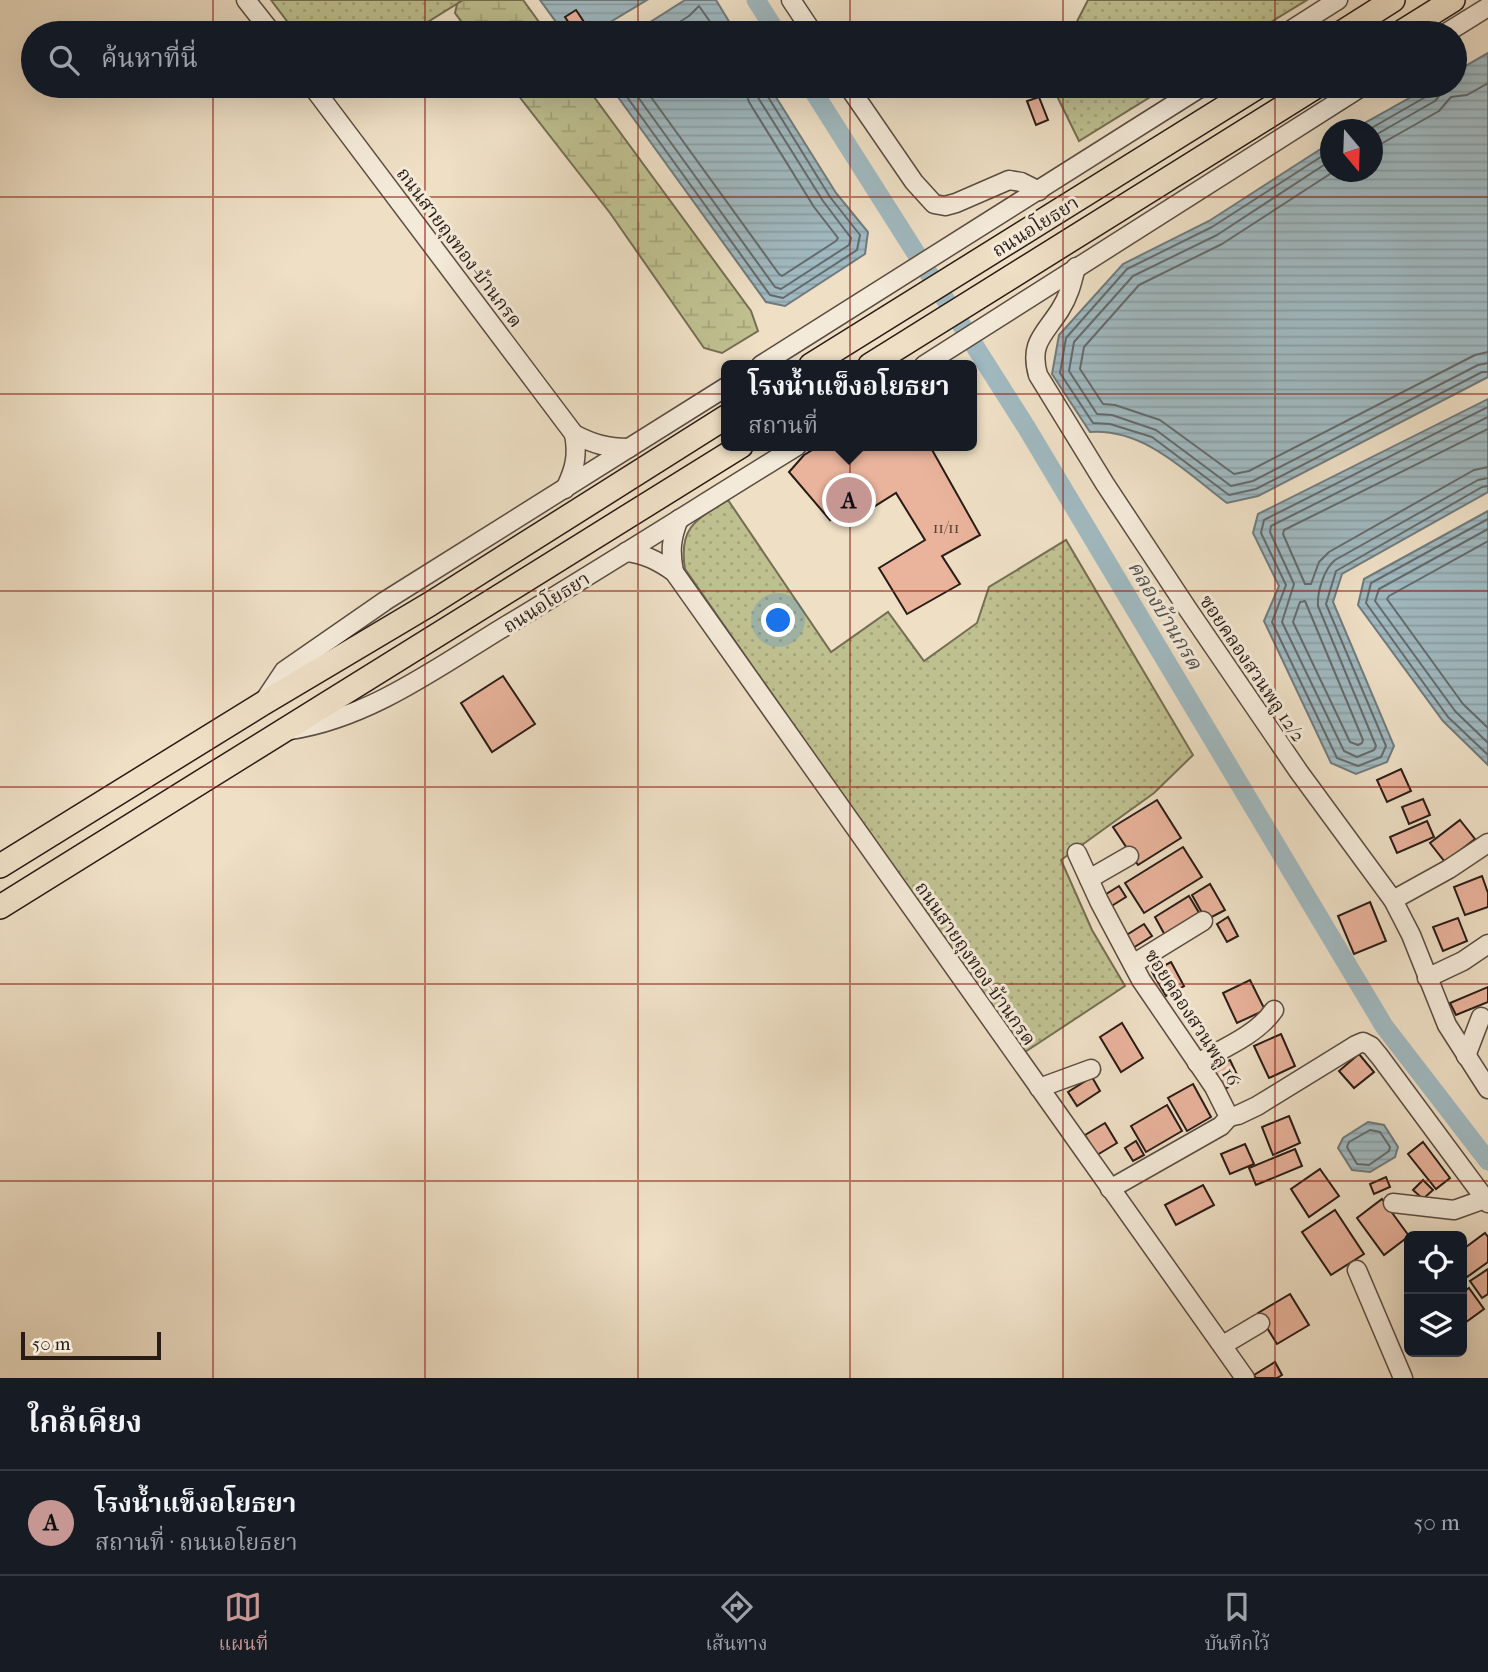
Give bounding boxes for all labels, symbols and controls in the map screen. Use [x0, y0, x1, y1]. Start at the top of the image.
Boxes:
search box [21, 21, 1467, 98]
icon: search [45, 41, 83, 79]
text: ค้นหาที่นี่ [101, 43, 198, 74]
north arrow [1320, 119, 1383, 182]
street label: ถนนสายถุงทอง-บ้านกรด [391, 163, 527, 333]
street label: ถนนอโยธยา [986, 188, 1083, 262]
popup [721, 360, 977, 451]
text: โรงน้ำแข็งอโยธยา [748, 371, 950, 402]
text: สถานที่ [748, 412, 818, 439]
pin: A [826, 474, 872, 526]
house number: 11/11 [933, 518, 959, 537]
water label: คลองบ้านกรด [1123, 556, 1207, 674]
street label: ถนนอโยธยา [497, 564, 594, 638]
street label: ซอยคลองสวนพลู 12/2 [1194, 591, 1310, 747]
your location [761, 603, 795, 637]
street label: ถนนสายถุงทอง-บ้านกรด [909, 877, 1040, 1050]
street label: ซอยคลองสวนพลู 16 [1139, 945, 1245, 1091]
map controls [1404, 1231, 1467, 1357]
button: locate [1404, 1231, 1467, 1294]
button: layers [1404, 1294, 1467, 1357]
scale bar [21, 1329, 161, 1361]
text: 50 m [32, 1333, 71, 1355]
text: ใกล้เคียง [28, 1405, 142, 1440]
text: โรงน้ำแข็งอโยธยา [95, 1488, 296, 1519]
text: A [44, 1509, 58, 1536]
text: 50 m [1413, 1509, 1460, 1536]
text: สถานที่ · ถนนอโยธยา [95, 1529, 298, 1556]
tab: แผนที่ [219, 1588, 268, 1660]
tab: เส้นทาง [706, 1588, 767, 1660]
tab: บันทึกไว้ [1205, 1588, 1269, 1660]

